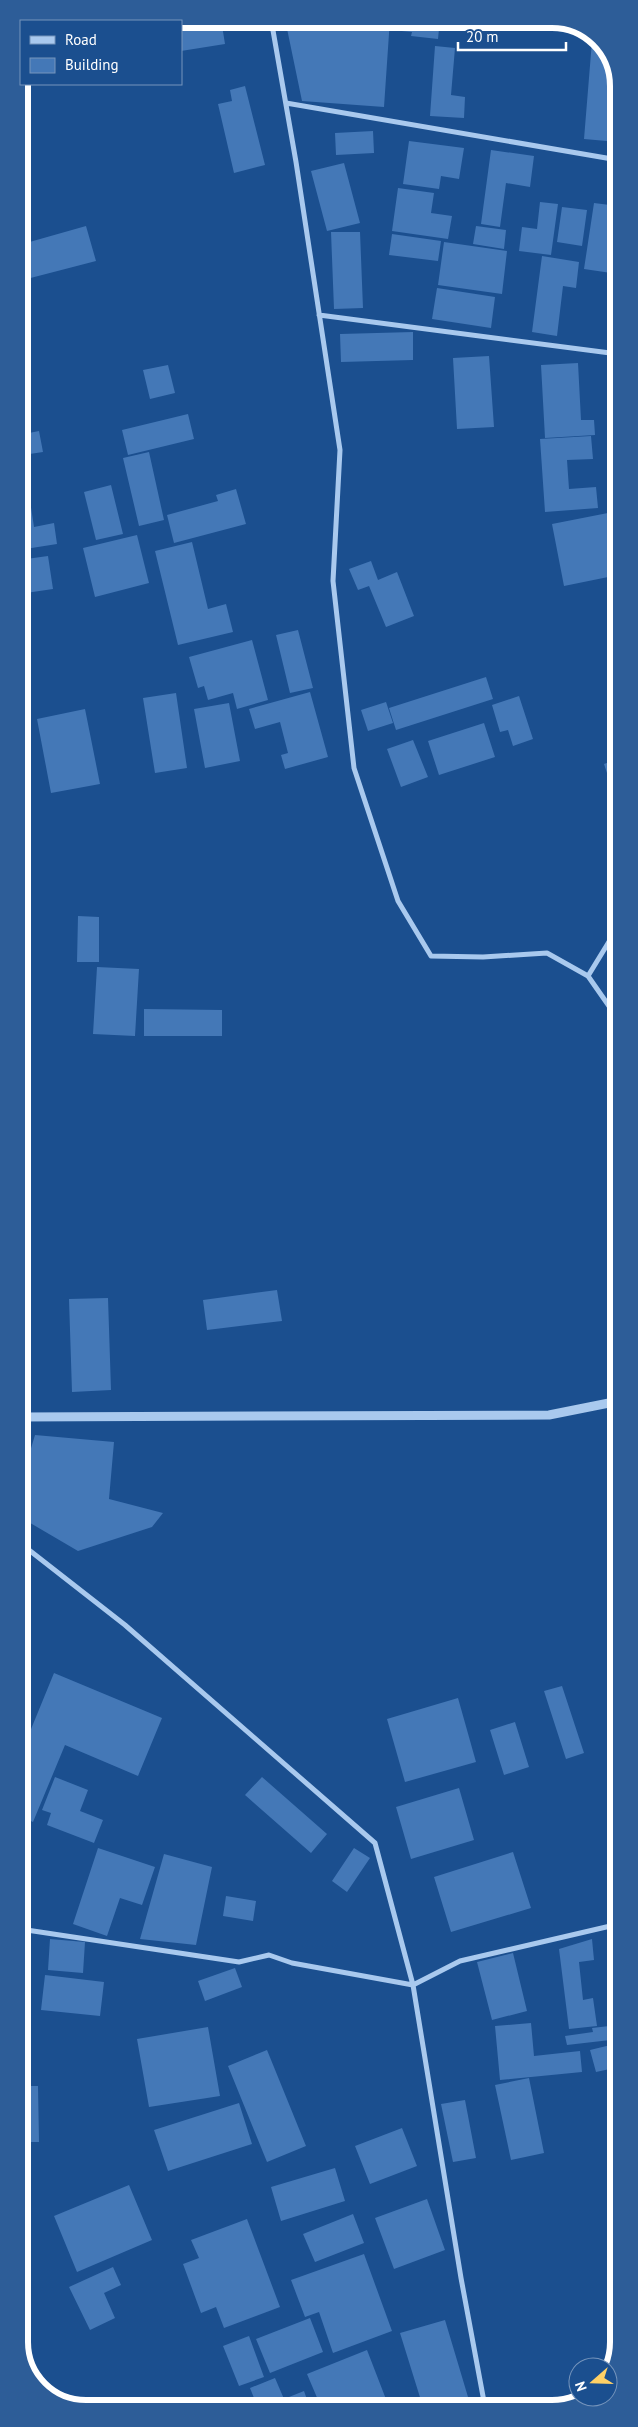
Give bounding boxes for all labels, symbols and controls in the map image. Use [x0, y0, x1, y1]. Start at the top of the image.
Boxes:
legend [20, 20, 182, 85]
scale bar [458, 20, 566, 52]
text: 20 m [466, 27, 499, 46]
text: Road [65, 30, 97, 49]
text: Building [65, 55, 119, 74]
north arrow [568, 2357, 618, 2407]
text: N [571, 2379, 591, 2394]

